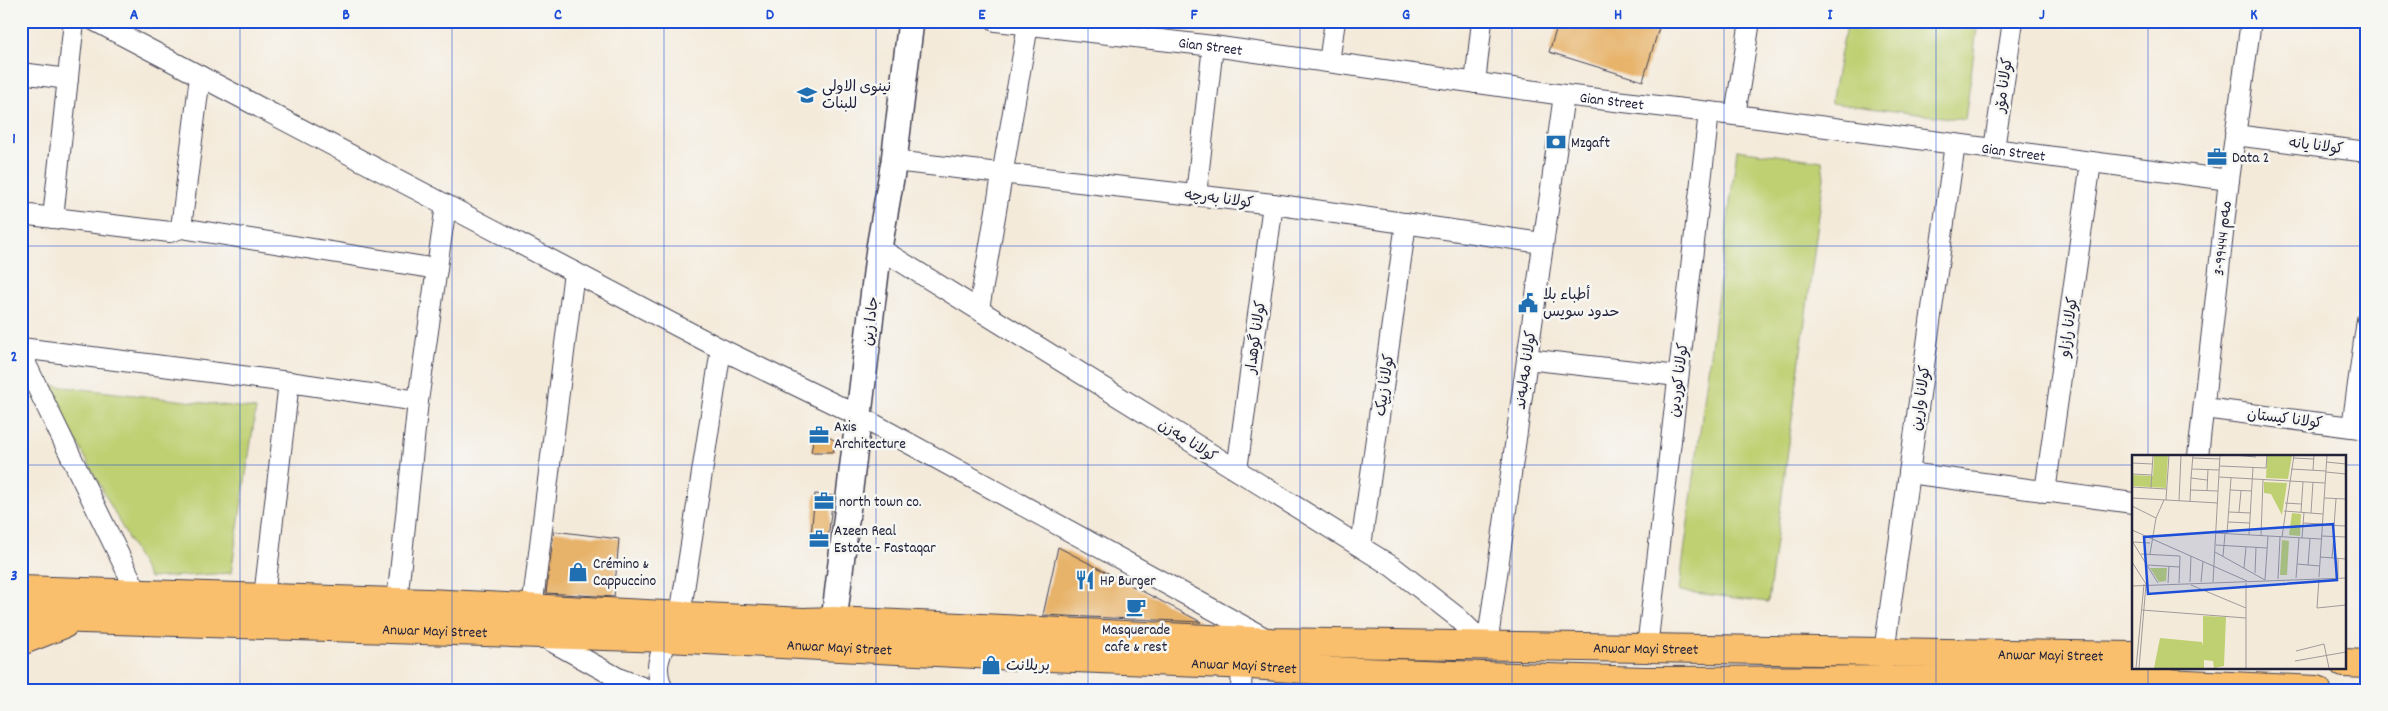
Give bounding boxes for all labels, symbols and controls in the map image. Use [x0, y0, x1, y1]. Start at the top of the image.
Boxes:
text: A [130, 4, 139, 27]
text: B [342, 4, 350, 27]
text: C [554, 4, 562, 27]
text: D [766, 4, 775, 27]
text: E [978, 4, 986, 27]
text: F [1190, 4, 1198, 27]
text: G [1402, 4, 1410, 27]
text: H [1614, 4, 1622, 27]
text: I [1828, 4, 1834, 27]
text: J [2039, 4, 2045, 27]
text: K [2250, 4, 2258, 27]
street label: Gian Street [1177, 33, 1244, 63]
street label: کولانا مۆر [1990, 56, 2020, 115]
place label: نينوى الاولى للبنات [822, 77, 891, 116]
school or university icon: نينوى الاولى للبنات [796, 84, 818, 106]
street label: Gian Street [1578, 88, 1645, 117]
text: 1 [12, 128, 16, 151]
bank icon: Mzgaft [1545, 131, 1567, 153]
place label: Mzgaft [1571, 133, 1610, 155]
street label: کولانا یانه [2287, 133, 2344, 161]
street label: Gian Street [1980, 139, 2047, 169]
office icon: Data 2 [2206, 146, 2228, 168]
place label: Data 2 [2232, 148, 2269, 170]
street label: کولانا بەرچە [1183, 185, 1255, 215]
street label: مەم 99444-3 [2209, 200, 2239, 277]
place label: أطباء بلا حدود سويس [1543, 285, 1619, 324]
public building icon: أطباء بلا حدود سويس [1517, 292, 1539, 314]
street label: جادا زین [858, 295, 886, 347]
street label: کولانا رازاو [2055, 296, 2085, 360]
street label: کولانا گوهدار [1241, 299, 1273, 376]
street label: کولانا مەلبەند [1511, 329, 1543, 411]
street label: کولانا کوردین [1664, 342, 1695, 419]
text: 2 [11, 346, 18, 369]
street label: کولانا زیپک [1371, 353, 1401, 418]
street label: کولانا وارین [1907, 364, 1937, 432]
street label: کولانا کیستان [2246, 404, 2324, 436]
street label: کولانا مەزن [1153, 415, 1221, 469]
place label: Axis Architecture [834, 417, 906, 456]
office icon: Axis Architecture [808, 424, 830, 446]
inset map [2132, 455, 2346, 668]
office icon: north town co. [813, 490, 835, 512]
place label: north town co. [839, 492, 921, 514]
place label: Azeen Real Estate - Fastaqar [834, 521, 936, 560]
office icon: Azeen Real Estate - Fastaqar [808, 528, 830, 550]
place label: Crémino & Cappuccino [593, 554, 656, 593]
shop icon: Crémino & Cappuccino [567, 561, 589, 583]
text: 3 [10, 565, 18, 588]
restaurant icon: HP Burger [1074, 569, 1096, 591]
place label: HP Burger [1100, 571, 1156, 593]
cafe icon: Masquerade cafe & rest [1125, 596, 1147, 618]
street label: Anwar Mayi Street [382, 620, 488, 645]
place label: Masquerade cafe & rest [1102, 620, 1170, 659]
street label: Anwar Mayi Street [786, 635, 893, 663]
street label: Anwar Mayi Street [1593, 638, 1699, 662]
street label: Anwar Mayi Street [1998, 645, 2104, 669]
shop icon: بریلانت [980, 654, 1002, 676]
street label: Anwar Mayi Street [1191, 654, 1298, 681]
place label: بریلانت [1006, 656, 1050, 678]

